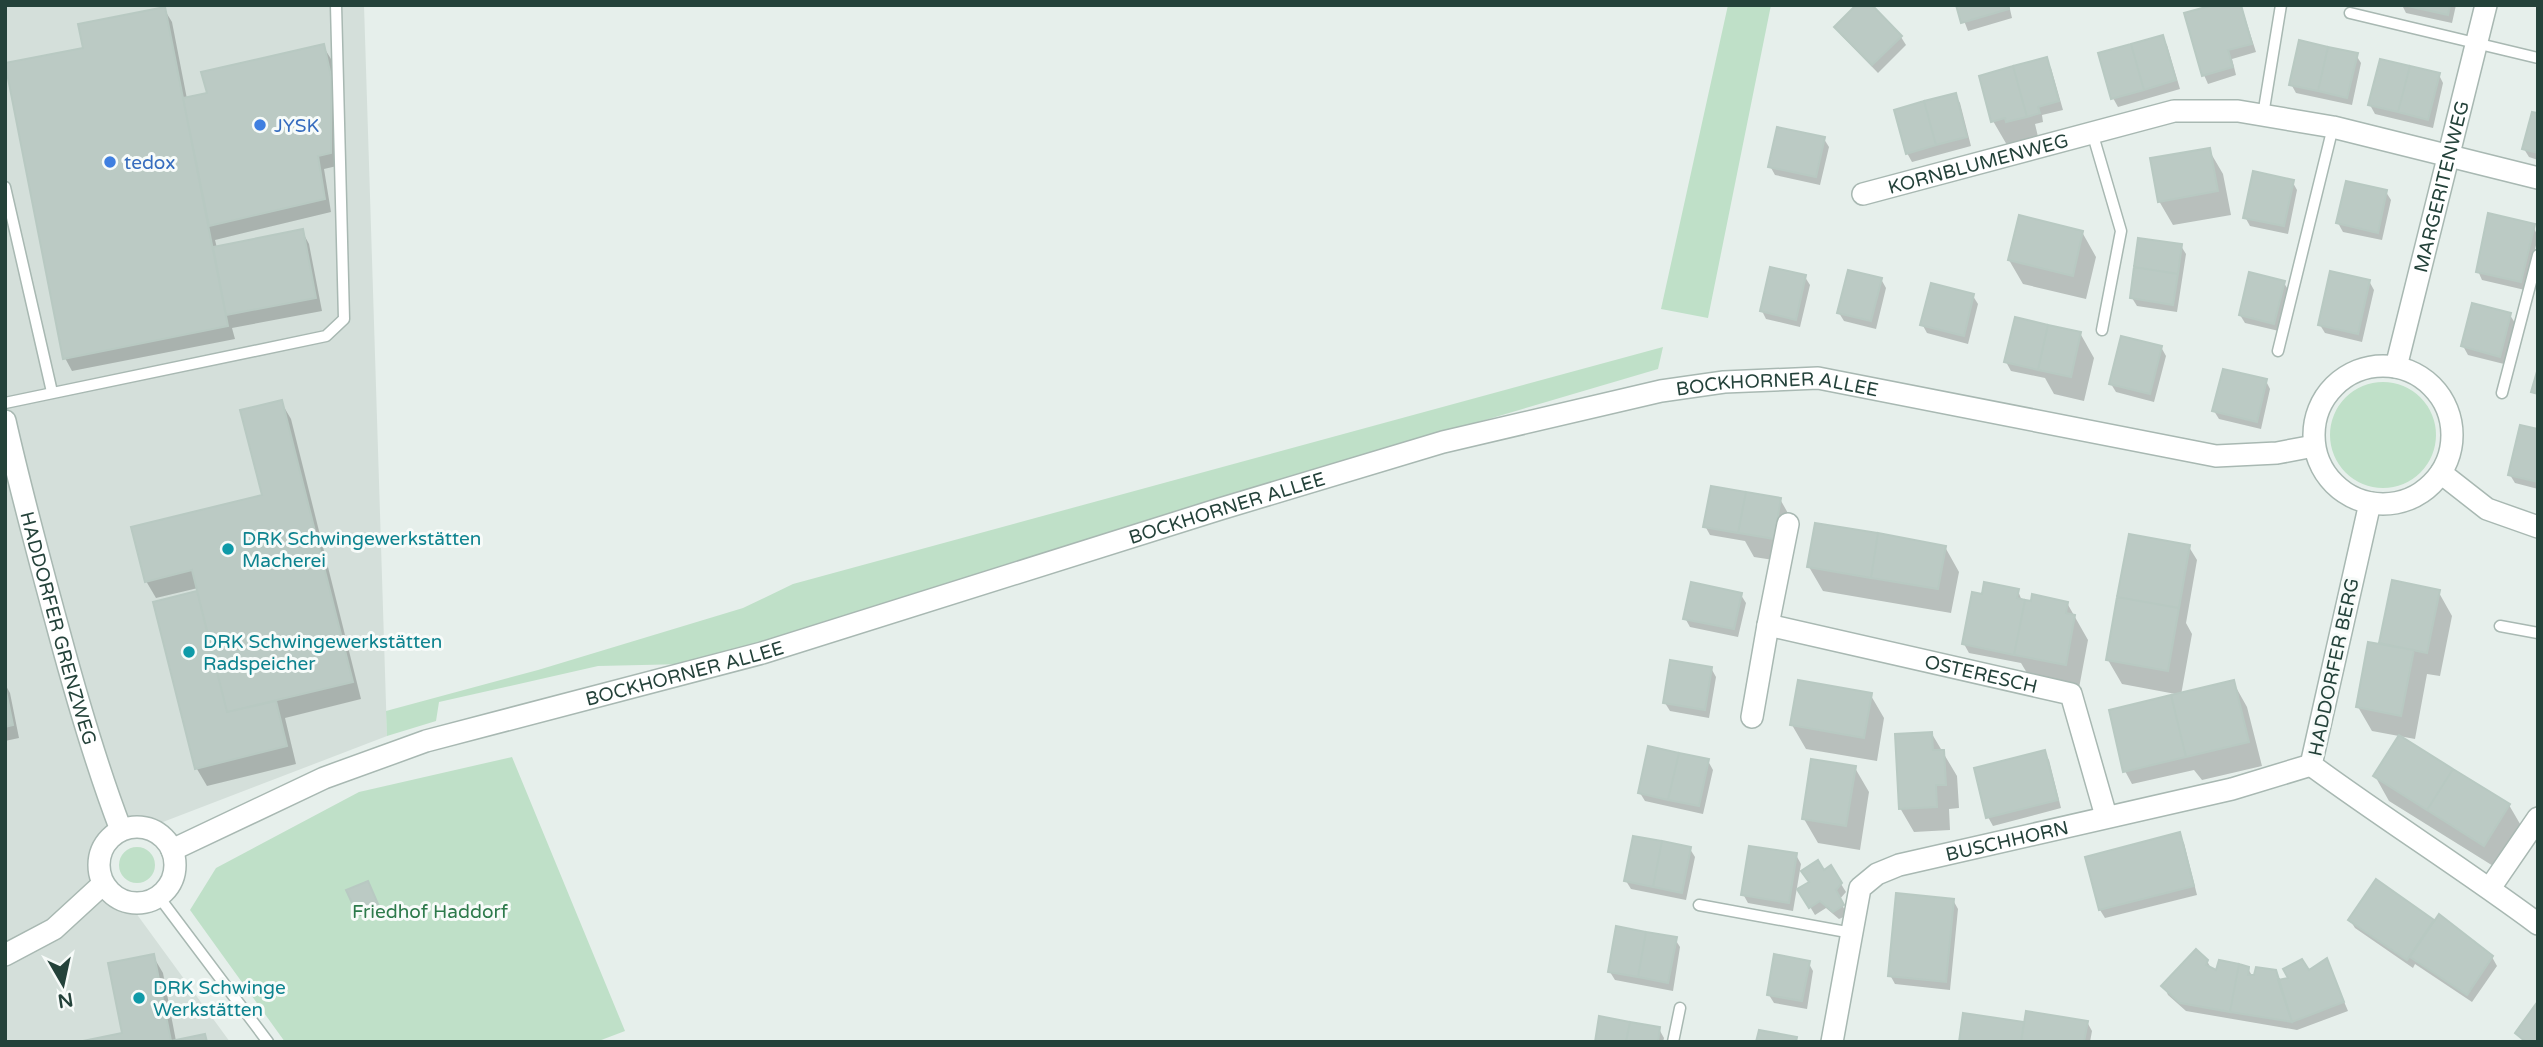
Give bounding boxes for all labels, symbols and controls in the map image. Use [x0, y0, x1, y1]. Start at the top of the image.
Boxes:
street label: MARGERITENWEG [2410, 99, 2474, 275]
place label: JYSK [274, 115, 320, 137]
marker: JYSK [252, 117, 268, 133]
street label: KORNBLUMENWEG [1886, 130, 2071, 199]
place label: tedox [124, 152, 175, 174]
marker: tedox [102, 154, 118, 170]
street label: BOCKHORNER ALLEE [1675, 368, 1880, 402]
street label: BOCKHORNER ALLEE [1126, 468, 1328, 549]
street label: HADDORFER GRENZWEG [15, 509, 101, 748]
place label: DRK Schwingewerkstätten Macherei [242, 528, 481, 572]
marker: DRK Schwingewerkstätten Macherei [220, 541, 236, 557]
street label: HADDORFER BERG [2304, 576, 2364, 758]
place label: DRK Schwingewerkstätten Radspeicher [203, 631, 442, 675]
street label: BOCKHORNER ALLEE [583, 637, 787, 711]
marker: DRK Schwingewerkstätten Radspeicher [181, 644, 197, 660]
street label: OSTERESCH [1922, 651, 2040, 698]
street label: BUSCHHORN [1944, 817, 2071, 866]
park label: Friedhof Haddorf [352, 901, 509, 923]
north arrow [28, 949, 98, 1019]
place label: DRK Schwinge Werkstätten [153, 977, 286, 1021]
text: N [56, 988, 75, 1012]
marker: DRK Schwinge Werkstätten [131, 990, 147, 1006]

